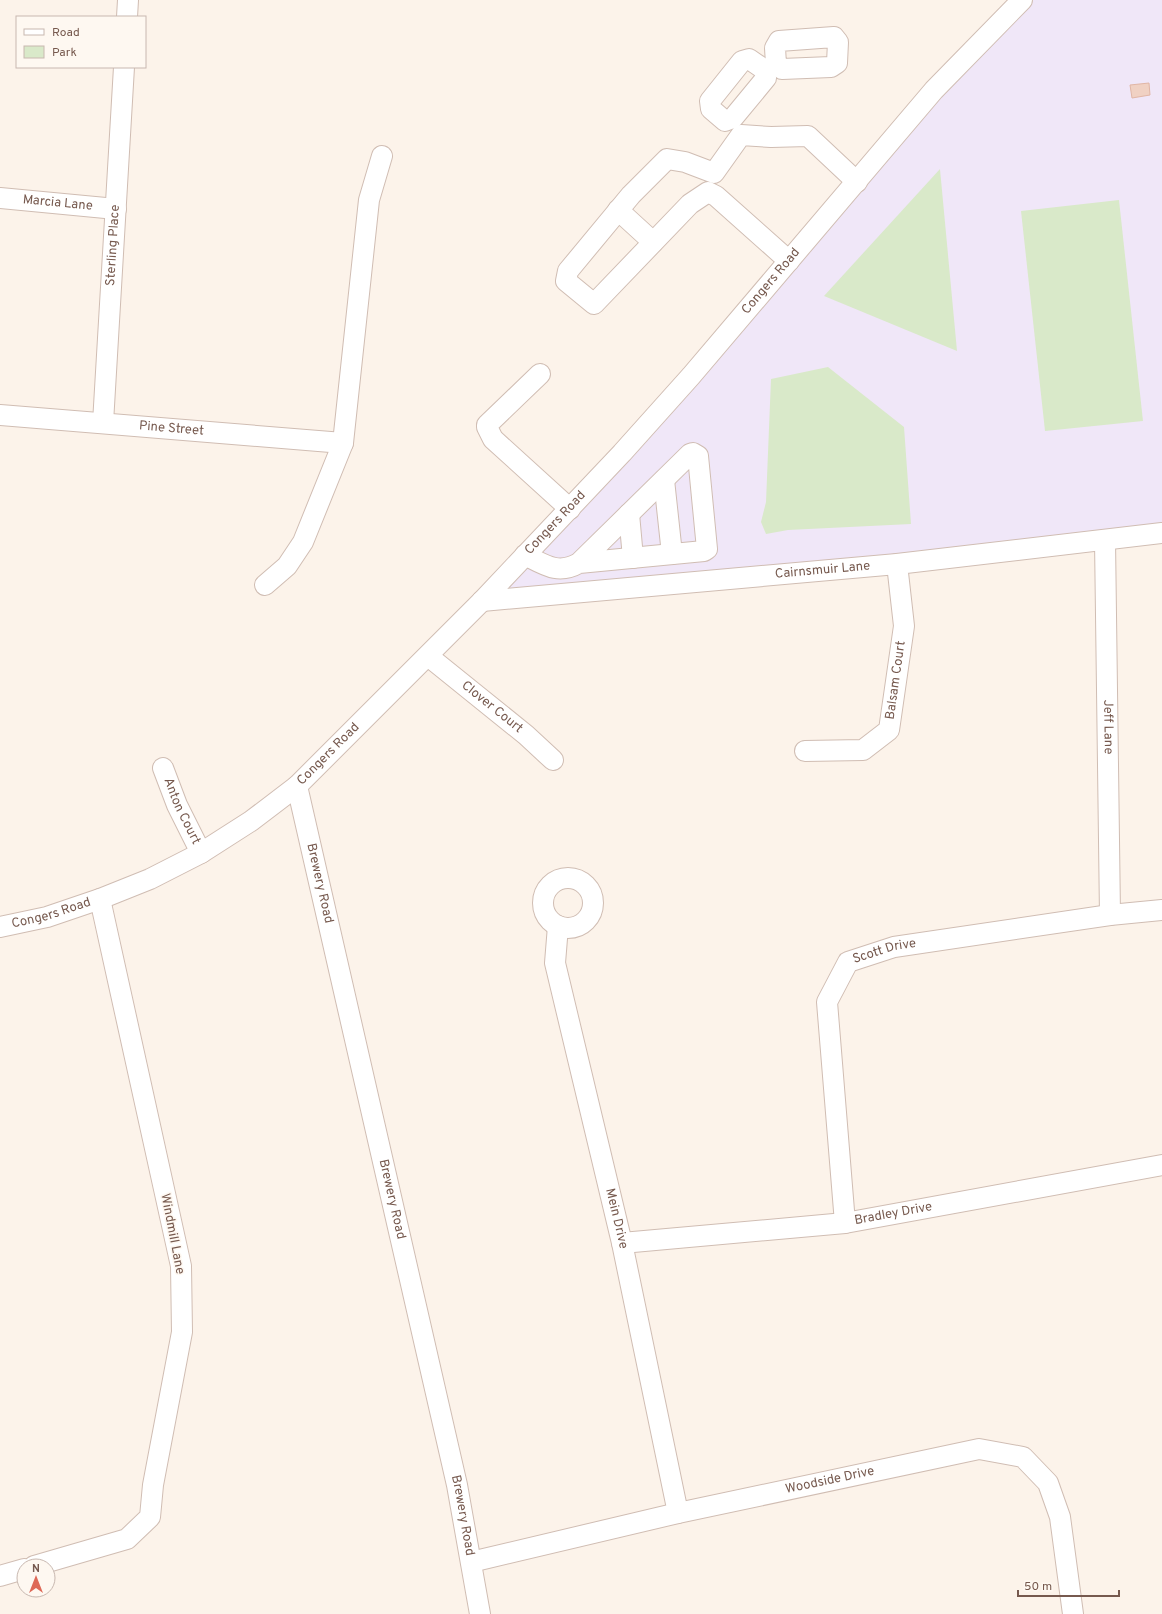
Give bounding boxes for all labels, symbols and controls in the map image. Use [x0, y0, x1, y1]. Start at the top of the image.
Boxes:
legend [16, 16, 146, 68]
text: Road [52, 25, 80, 41]
text: Park [52, 45, 77, 61]
street label: Marcia Lane [22, 192, 94, 215]
street label: Sterling Place [103, 204, 124, 286]
street label: Congers Road [739, 245, 804, 318]
street label: Pine Street [138, 418, 205, 440]
street label: Congers Road [522, 488, 590, 558]
street label: Cairnsmuir Lane [774, 558, 871, 583]
street label: Balsam Court [883, 640, 910, 721]
street label: Clover Court [458, 678, 526, 737]
street label: Jeff Lane [1099, 700, 1116, 754]
street label: Congers Road [294, 720, 363, 789]
street label: Anton Court [159, 776, 204, 847]
street label: Brewery Road [302, 842, 336, 925]
street label: Congers Road [10, 895, 93, 932]
street label: Scott Drive [851, 936, 917, 968]
street label: Brewery Road [375, 1158, 409, 1241]
street label: Mein Drive [601, 1187, 631, 1250]
street label: Windmill Lane [156, 1192, 188, 1276]
street label: Bradley Drive [853, 1199, 933, 1229]
street label: Woodside Drive [784, 1463, 876, 1498]
street label: Brewery Road [447, 1474, 477, 1557]
north arrow [16, 1558, 56, 1598]
text: N [32, 1562, 40, 1576]
scale bar [1018, 1572, 1119, 1598]
text: 50 m [1024, 1579, 1052, 1595]

